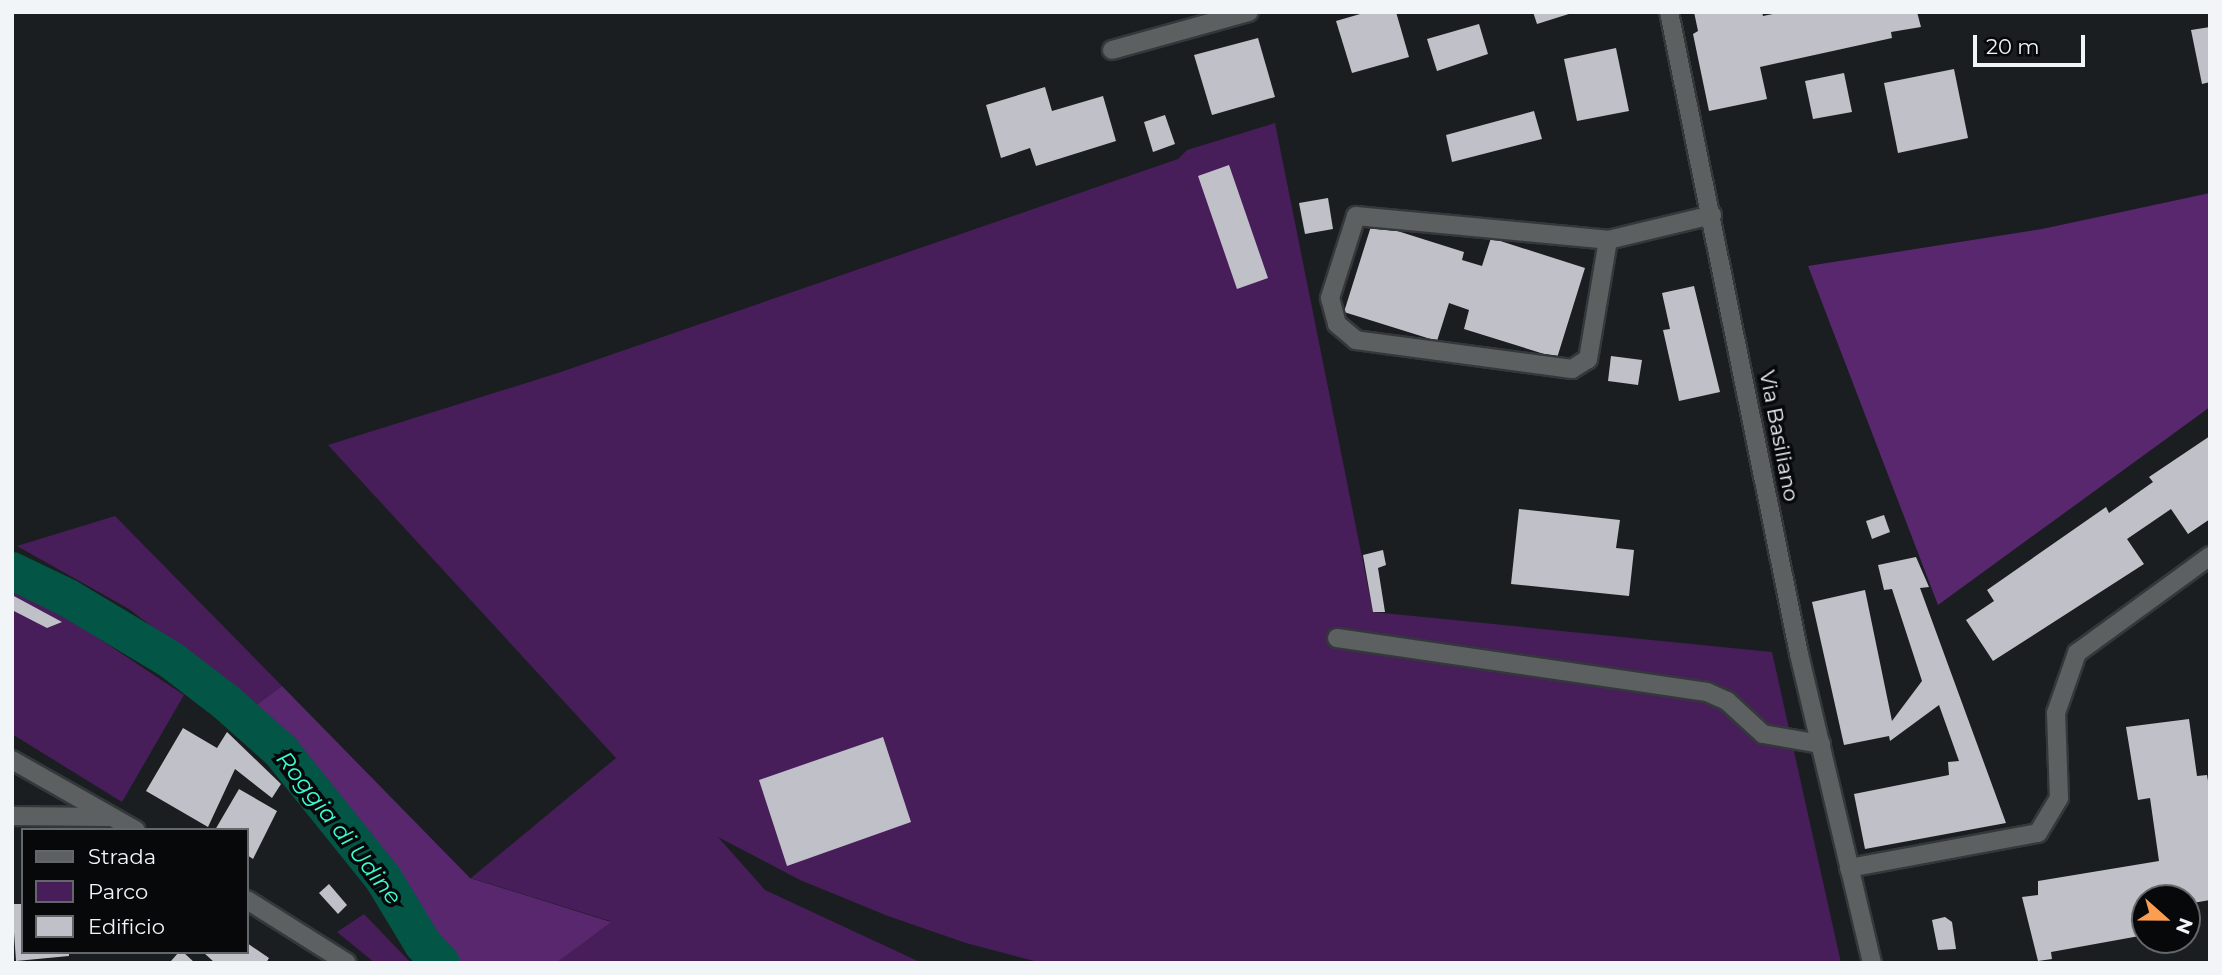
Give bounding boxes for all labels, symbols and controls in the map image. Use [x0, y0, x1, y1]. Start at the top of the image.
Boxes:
scale bar [1977, 21, 2089, 65]
text: 20 m [1986, 34, 2040, 59]
street label: Via Basiliano [1754, 368, 1804, 504]
water label: Roggia di Udine [271, 746, 407, 910]
legend [21, 828, 248, 954]
text: Strada [88, 844, 156, 869]
text: Parco [88, 879, 148, 904]
north arrow [2131, 884, 2201, 954]
text: Edificio [88, 914, 165, 939]
text: N [2171, 915, 2198, 937]

